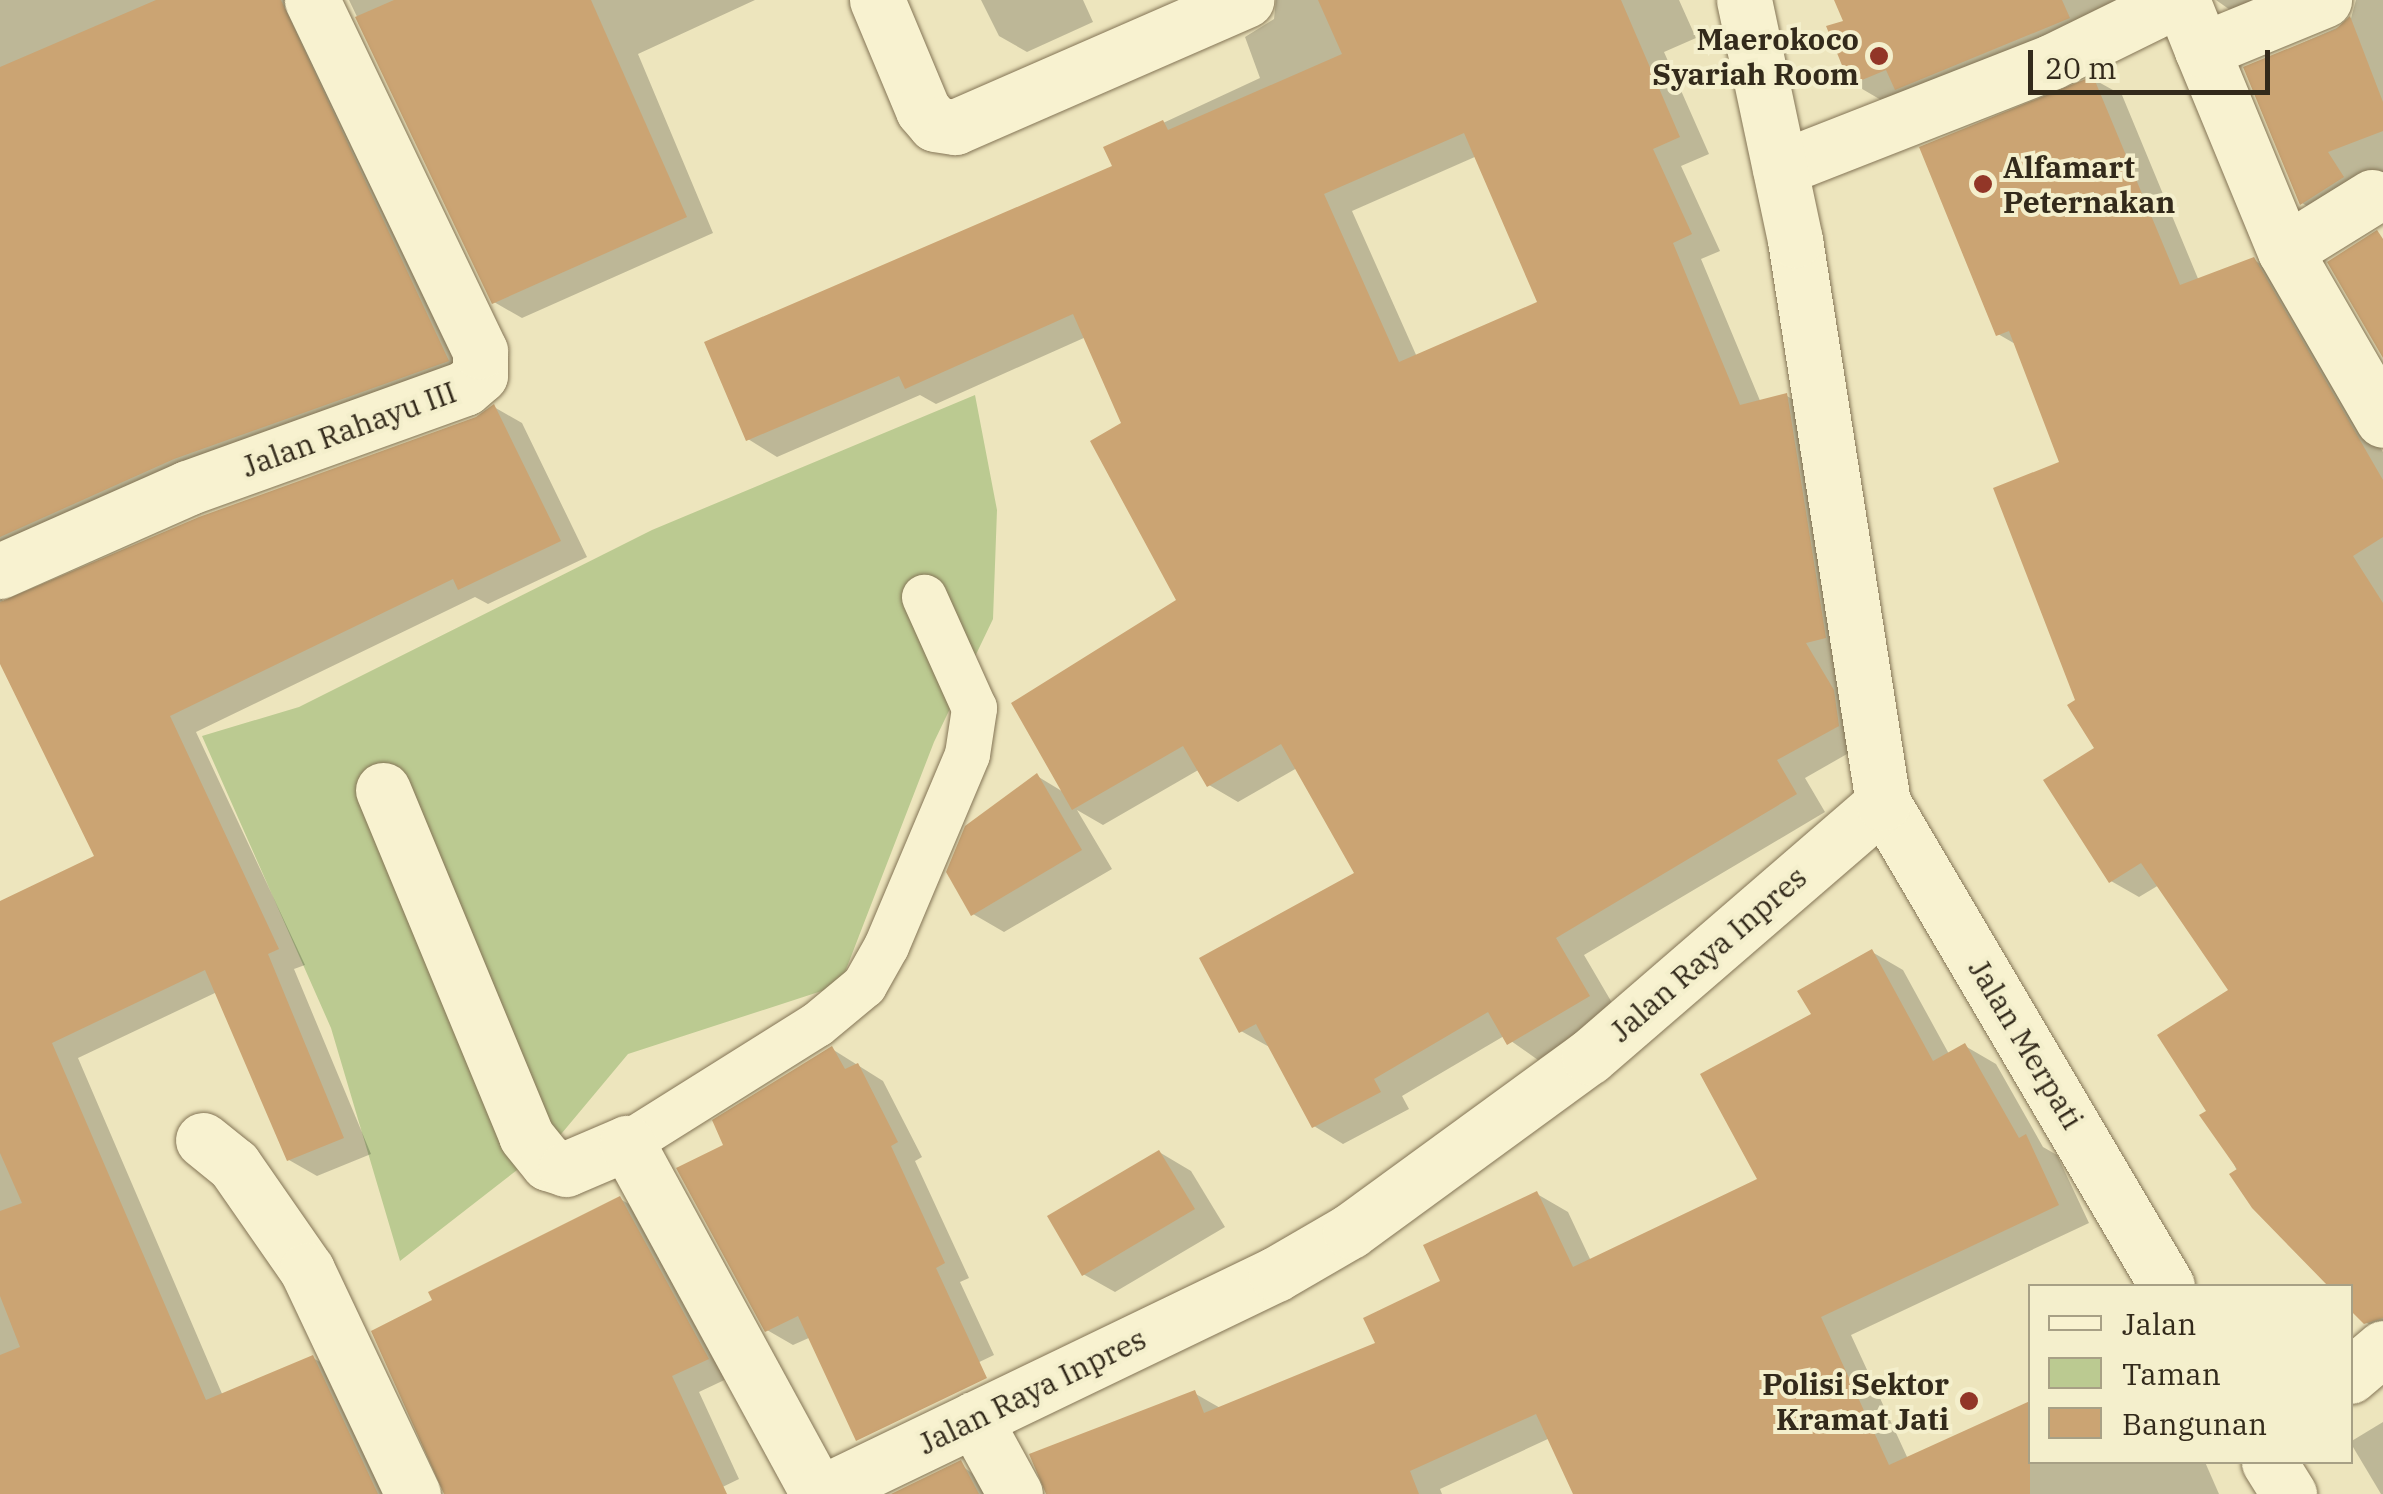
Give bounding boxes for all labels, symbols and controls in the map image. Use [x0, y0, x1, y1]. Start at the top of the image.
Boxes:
place label: Maerokoco Syariah Room [1652, 21, 1859, 92]
scale bar [2033, 30, 2276, 92]
marker: Maerokoco Syariah Room [1868, 45, 1890, 67]
text: 20 m [2045, 48, 2117, 87]
place label: Alfamart Peternakan [2003, 149, 2175, 220]
marker: Alfamart Peternakan [1972, 173, 1994, 195]
street label: Jalan Rahayu III [237, 374, 461, 484]
street label: Jalan Raya Inpres [1602, 859, 1814, 1049]
street label: Jalan Merpati [1961, 953, 2091, 1135]
legend [2028, 1284, 2353, 1464]
text: Jalan [2122, 1304, 2197, 1343]
street label: Jalan Raya Inpres [912, 1320, 1152, 1462]
text: Taman [2122, 1354, 2221, 1393]
place label: Polisi Sektor Kramat Jati [1762, 1366, 1949, 1436]
marker: Polisi Sektor Kramat Jati [1958, 1390, 1980, 1412]
text: Bangunan [2122, 1404, 2267, 1443]

